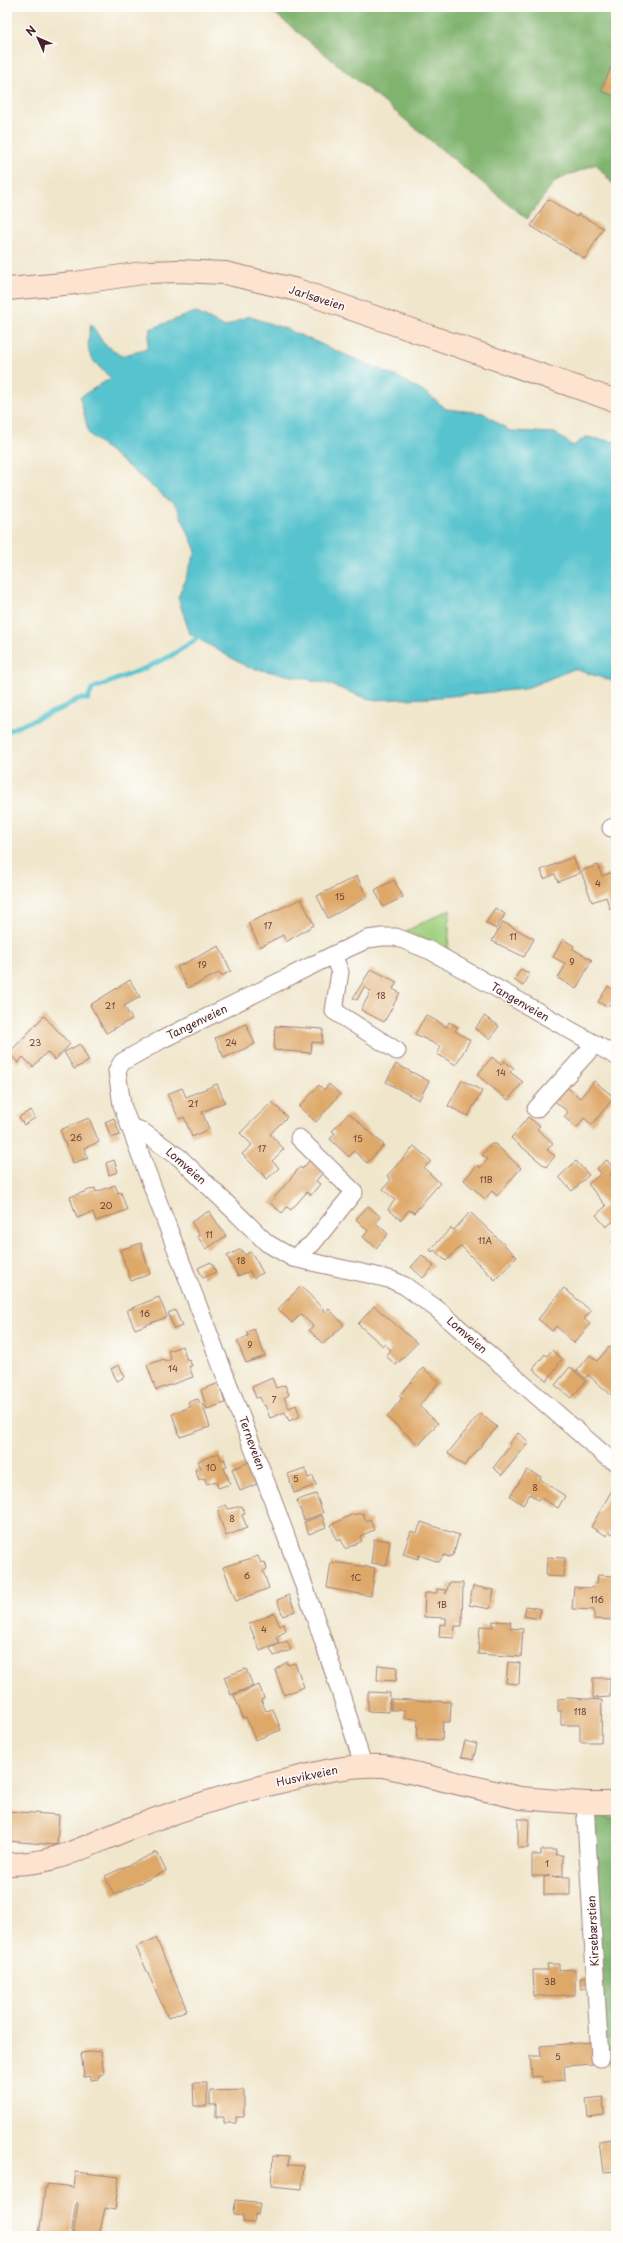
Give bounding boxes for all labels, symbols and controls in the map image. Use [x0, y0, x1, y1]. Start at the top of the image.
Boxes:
north arrow [18, 18, 58, 58]
text: N [21, 21, 40, 40]
street label: Jarlsøveien [287, 280, 348, 315]
house number: 4 [595, 876, 601, 890]
house number: 15 [335, 889, 345, 903]
house number: 17 [264, 918, 273, 932]
house number: 11 [509, 929, 517, 943]
house number: 9 [569, 954, 575, 968]
house number: 19 [197, 957, 207, 971]
street label: Tangenveien [488, 978, 553, 1025]
house number: 18 [376, 988, 386, 1002]
house number: 21 [105, 998, 115, 1012]
street label: Tangenveien [164, 1000, 230, 1044]
house number: 23 [29, 1035, 41, 1049]
house number: 24 [225, 1035, 237, 1049]
house number: 14 [496, 1065, 506, 1079]
house number: 21 [188, 1096, 198, 1110]
house number: 26 [70, 1130, 82, 1144]
house number: 15 [353, 1131, 363, 1145]
house number: 17 [258, 1141, 267, 1155]
street label: Lomveien [162, 1143, 210, 1188]
house number: 11B [479, 1172, 493, 1186]
house number: 20 [100, 1198, 113, 1212]
house number: 11 [205, 1227, 213, 1241]
house number: 11A [478, 1233, 492, 1247]
house number: 18 [236, 1253, 246, 1267]
house number: 16 [140, 1306, 150, 1320]
street label: Lomveien [443, 1312, 491, 1357]
house number: 9 [247, 1337, 253, 1351]
house number: 14 [168, 1361, 178, 1375]
house number: 7 [271, 1392, 277, 1406]
street label: Terneveien [235, 1414, 270, 1472]
house number: 10 [206, 1460, 217, 1474]
house number: 5 [293, 1471, 299, 1485]
house number: 8 [532, 1480, 538, 1494]
house number: 8 [229, 1511, 235, 1525]
house number: 6 [244, 1568, 250, 1582]
house number: 1C [351, 1570, 362, 1584]
house number: 116 [590, 1592, 604, 1606]
house number: 1B [437, 1597, 447, 1611]
house number: 4 [261, 1622, 267, 1636]
house number: 118 [573, 1704, 587, 1718]
street label: Husvikveien [275, 1761, 339, 1790]
house number: 1 [545, 1856, 549, 1870]
street label: Kirsebærstien [582, 1895, 603, 1967]
house number: 3B [544, 1974, 556, 1988]
house number: 5 [555, 2049, 561, 2063]

